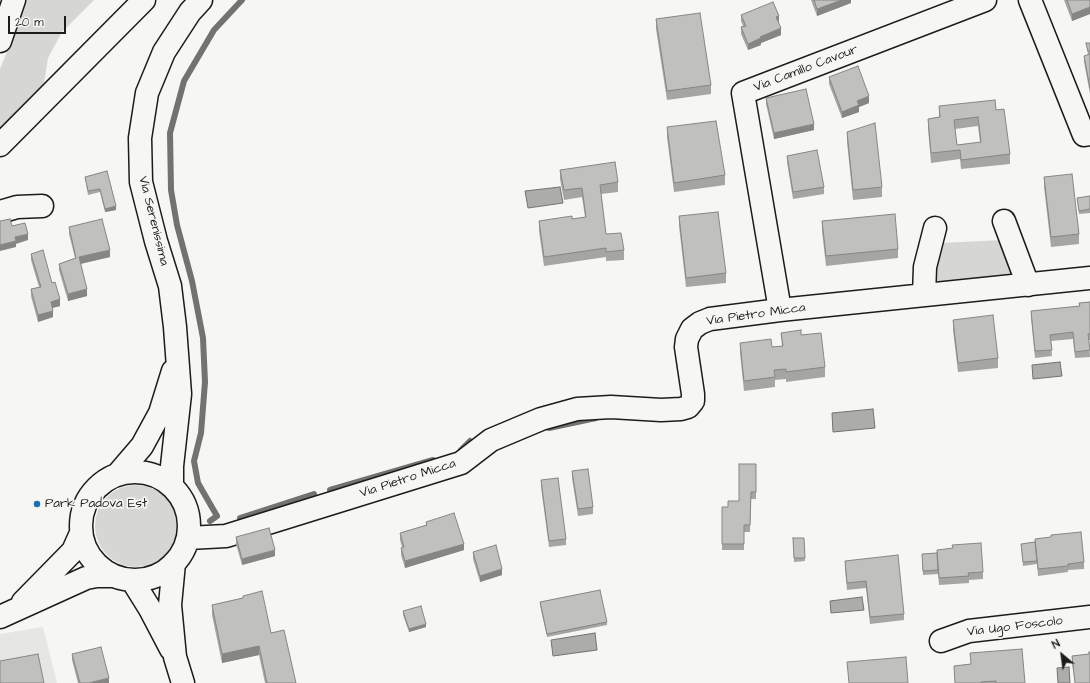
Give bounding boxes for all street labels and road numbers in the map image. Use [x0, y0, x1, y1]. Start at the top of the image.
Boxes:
street label: Via Camillo Cavour [752, 42, 860, 96]
street label: Via Serenissima [134, 175, 172, 267]
street label: Via Pietro Micca [705, 300, 807, 330]
street label: Via Pietro Micca [358, 456, 458, 502]
street label: Via Ugo Foscolo [966, 613, 1064, 641]

